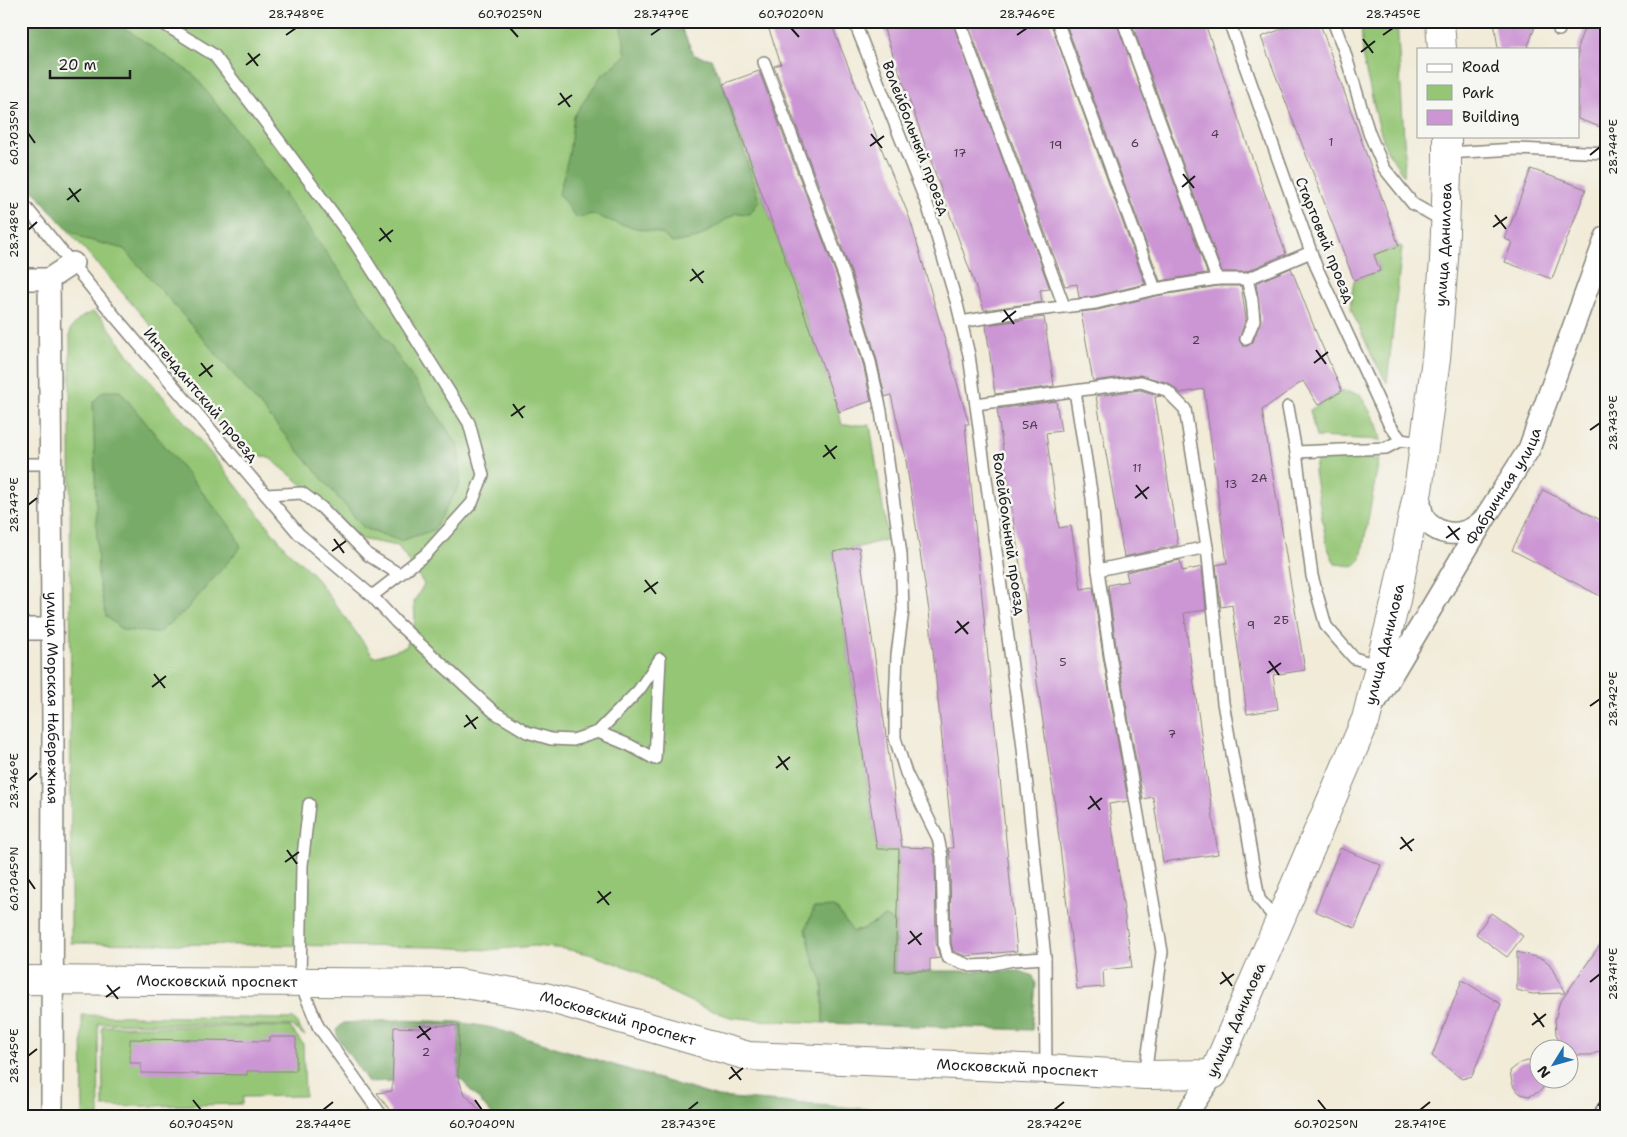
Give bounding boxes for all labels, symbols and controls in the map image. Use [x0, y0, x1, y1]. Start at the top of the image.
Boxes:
text: 28.748°E [268, 6, 324, 22]
text: 60.7025°N [478, 6, 542, 22]
text: 28.747°E [633, 6, 689, 22]
text: 60.7020°N [758, 6, 824, 22]
text: 28.746°E [999, 6, 1055, 22]
text: 28.745°E [1366, 6, 1420, 22]
scale bar [50, 48, 130, 80]
legend [1417, 48, 1580, 138]
text: 20 m [58, 55, 97, 75]
text: Road [1462, 57, 1500, 77]
street label: Волейбольный проезд [877, 58, 955, 219]
text: Park [1462, 83, 1494, 103]
text: 60.7035°N [6, 101, 22, 165]
text: Building [1462, 107, 1519, 127]
text: 28.744°E [1605, 119, 1621, 175]
house number: 4 [1211, 126, 1219, 142]
house number: 1 [1328, 134, 1334, 150]
house number: 6 [1131, 135, 1139, 151]
house number: 19 [1050, 137, 1062, 153]
house number: 17 [954, 145, 966, 161]
street label: Стартовый проезд [1291, 174, 1360, 307]
street label: улица Данилова [1430, 182, 1457, 307]
text: 28.748°E [6, 202, 22, 258]
street label: Интендантский проезд [139, 324, 263, 467]
house number: 2 [1192, 332, 1200, 348]
text: 28.743°E [1605, 395, 1621, 451]
house number: 5А [1022, 417, 1038, 433]
street label: Фабричная улица [1461, 424, 1546, 549]
street label: Волейбольный проезд [988, 451, 1030, 617]
house number: 11 [1132, 460, 1142, 476]
house number: 2А [1250, 470, 1268, 486]
house number: 13 [1225, 476, 1237, 492]
text: 28.747°E [6, 477, 22, 533]
street label: улица Данилова [1360, 582, 1409, 707]
street label: улица Морская Набережная [42, 592, 63, 804]
house number: 2Б [1273, 612, 1289, 628]
house number: 9 [1247, 617, 1255, 633]
house number: 5 [1059, 654, 1067, 670]
text: 28.742°E [1605, 671, 1621, 727]
house number: 7 [1168, 726, 1176, 742]
text: 28.746°E [6, 753, 22, 809]
text: 60.7045°N [6, 847, 22, 911]
text: 28.741°E [1605, 948, 1621, 1000]
street label: улица Данилова [1202, 959, 1271, 1081]
street label: Московский проспект [136, 971, 298, 992]
street label: Московский проспект [538, 986, 699, 1050]
text: 28.745°E [6, 1029, 22, 1083]
north arrow [1530, 1040, 1580, 1090]
house number: 2 [422, 1044, 430, 1060]
street label: Московский проспект [936, 1054, 1099, 1082]
text: N [1533, 1062, 1554, 1082]
text: 60.7045°N [169, 1116, 233, 1132]
text: 28.744°E [295, 1116, 351, 1132]
text: 60.7040°N [449, 1116, 515, 1132]
text: 28.743°E [660, 1116, 716, 1132]
text: 28.742°E [1026, 1116, 1082, 1132]
text: 60.7025°N [1294, 1116, 1358, 1132]
text: 28.741°E [1394, 1116, 1446, 1132]

